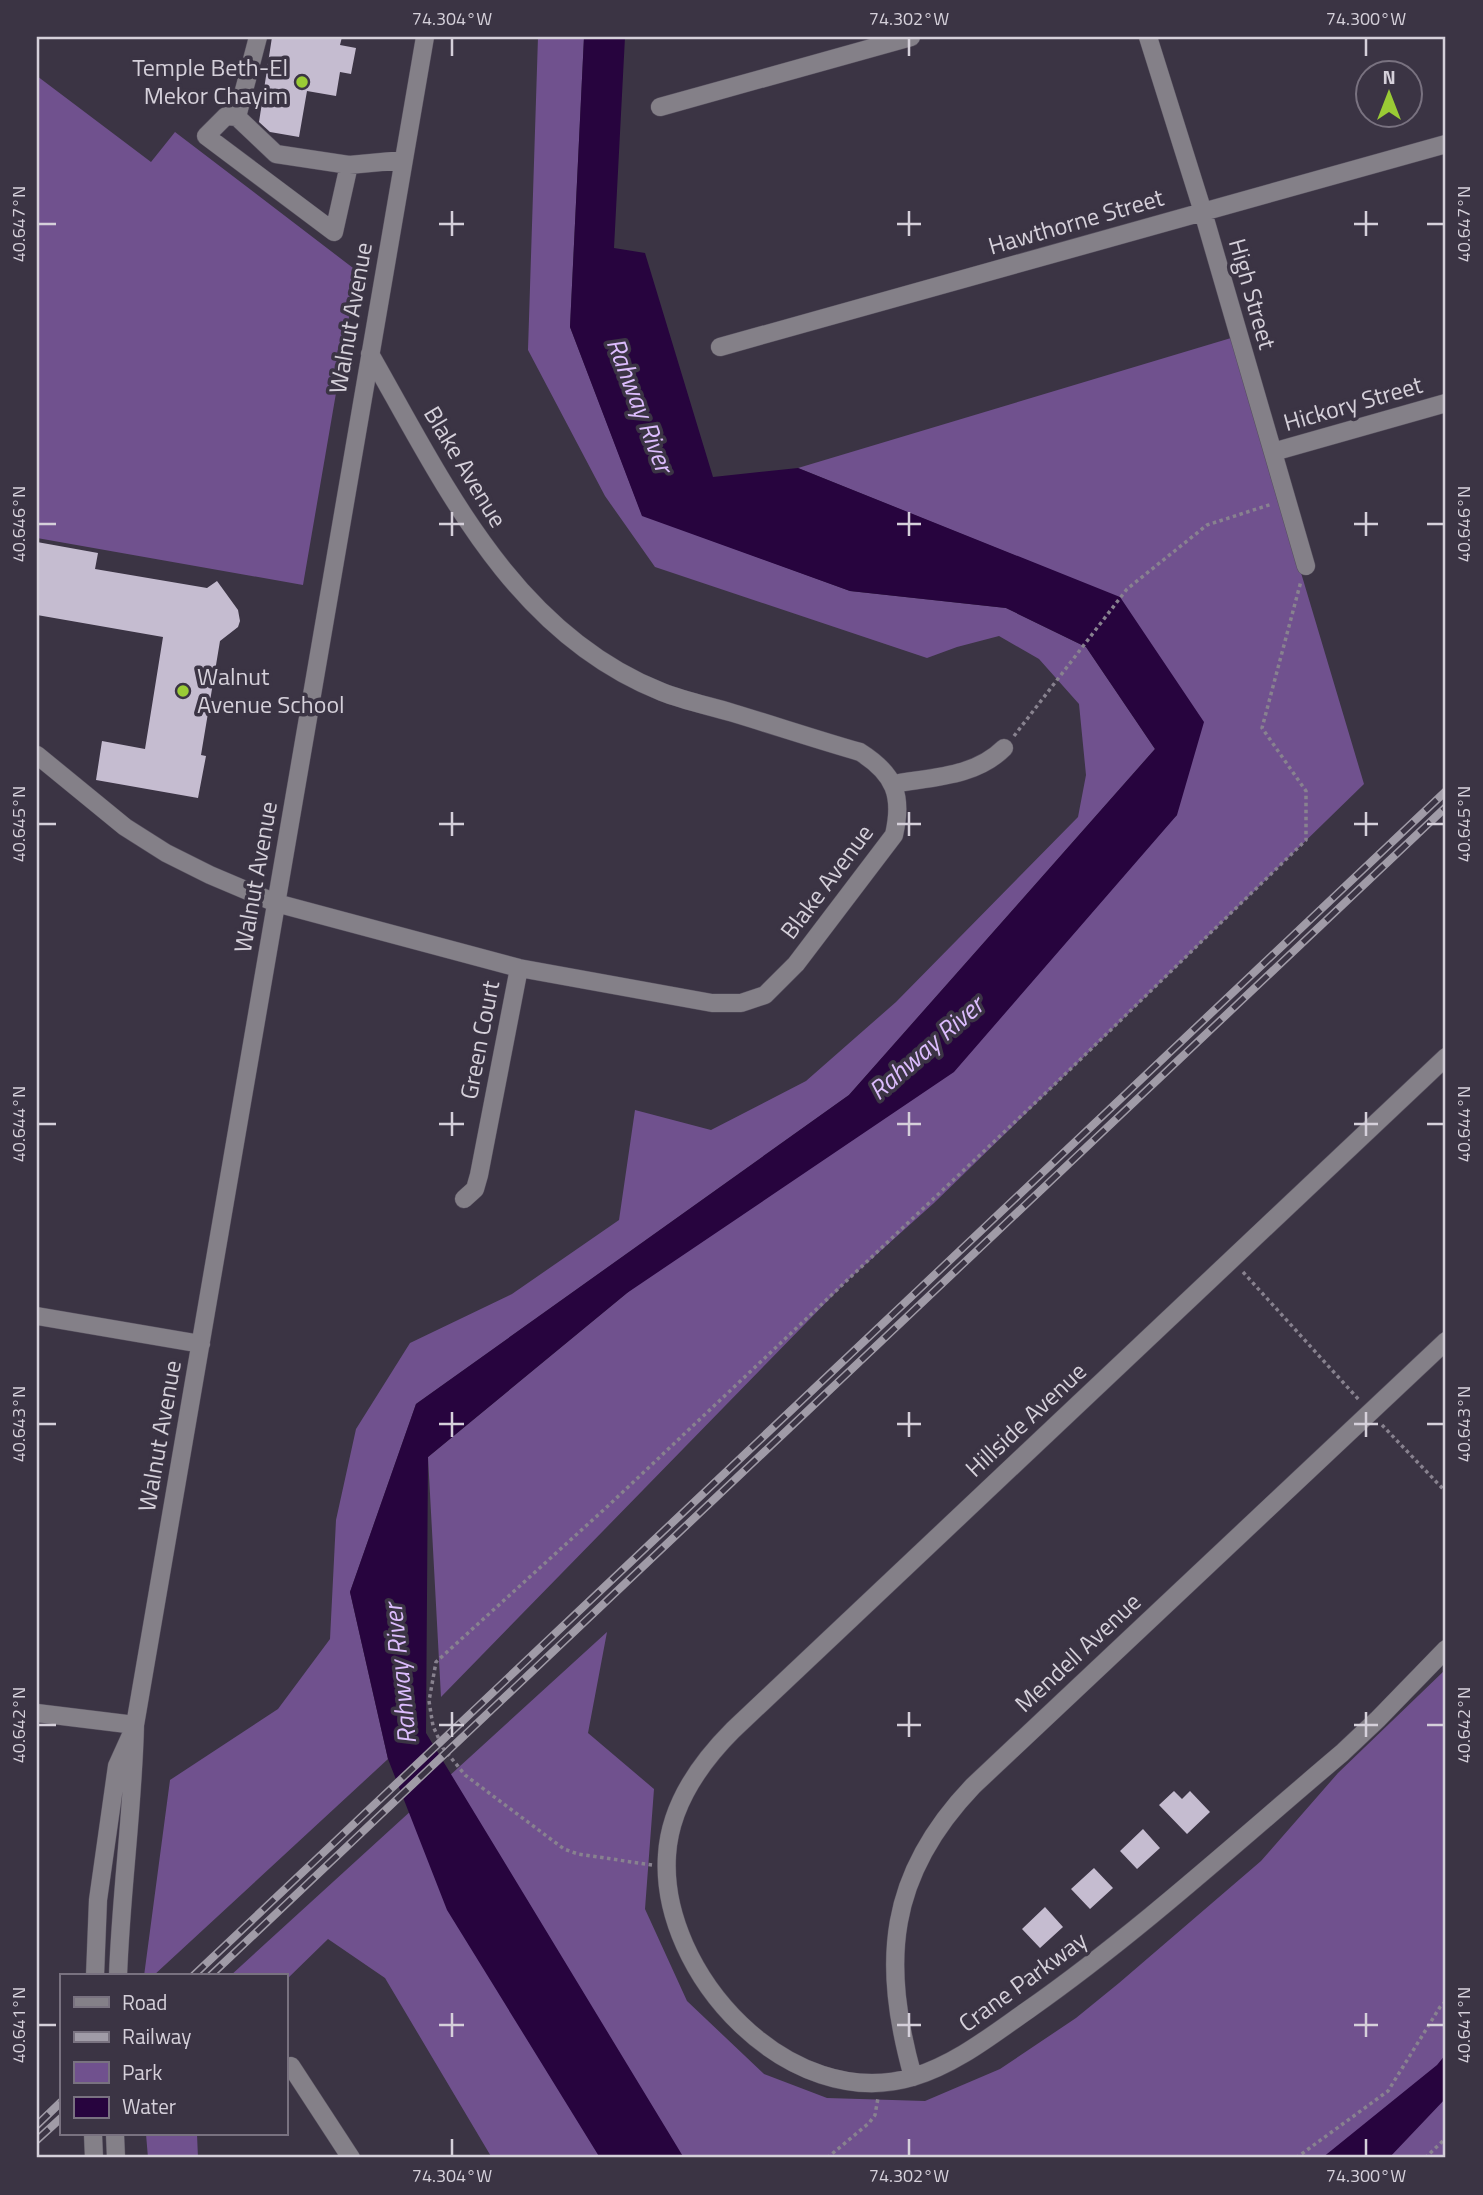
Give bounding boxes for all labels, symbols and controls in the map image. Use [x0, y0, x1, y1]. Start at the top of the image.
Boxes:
text: 74.304°W [412, 5, 492, 32]
text: 74.302°W [869, 5, 949, 32]
text: 74.300°W [1326, 5, 1406, 32]
place label: Temple Beth-El Mekor Chayim [132, 49, 288, 113]
north arrow [1354, 60, 1424, 130]
text: N [1382, 62, 1396, 91]
marker: Temple Beth-El Mekor Chayim [294, 74, 310, 90]
street label: Hawthorne Street [984, 179, 1168, 263]
text: 40.647°N [5, 186, 32, 262]
text: 40.647°N [1450, 186, 1477, 262]
street label: High Street [1220, 234, 1286, 354]
street label: Walnut Avenue [319, 239, 381, 396]
water label: Rahway River [597, 332, 685, 480]
street label: Hickory Street [1279, 366, 1427, 440]
street label: Blake Avenue [415, 399, 516, 534]
text: 40.646°N [5, 486, 32, 562]
text: 40.646°N [1450, 486, 1477, 562]
place label: Walnut Avenue School [197, 658, 345, 722]
marker: Walnut Avenue School [175, 683, 191, 699]
text: 40.645°N [5, 786, 32, 862]
text: 40.645°N [1450, 786, 1477, 862]
street label: Walnut Avenue [224, 798, 286, 955]
street label: Blake Avenue [771, 816, 882, 947]
street label: Green Court [450, 977, 508, 1102]
water label: Rahway River [860, 985, 994, 1109]
text: 40.644°N [5, 1086, 32, 1162]
text: 40.644°N [1450, 1086, 1477, 1162]
street label: Hillside Avenue [957, 1354, 1094, 1485]
street label: Walnut Avenue [128, 1357, 190, 1514]
text: 40.643°N [5, 1386, 32, 1462]
text: 40.643°N [1450, 1386, 1477, 1462]
street label: Mendell Avenue [1006, 1584, 1149, 1720]
water label: Rahway River [372, 1599, 426, 1746]
text: 40.642°N [5, 1687, 32, 1763]
text: 40.642°N [1450, 1687, 1477, 1763]
street label: Crane Parkway [951, 1922, 1094, 2040]
legend [60, 1974, 287, 2136]
text: Road [122, 1986, 167, 2018]
text: 40.641°N [5, 1987, 32, 2063]
text: 40.641°N [1450, 1987, 1477, 2063]
text: Railway [122, 2020, 191, 2052]
text: Park [122, 2056, 162, 2088]
text: Water [122, 2090, 176, 2122]
text: 74.304°W [412, 2162, 492, 2189]
text: 74.302°W [869, 2162, 949, 2189]
text: 74.300°W [1326, 2162, 1406, 2189]

